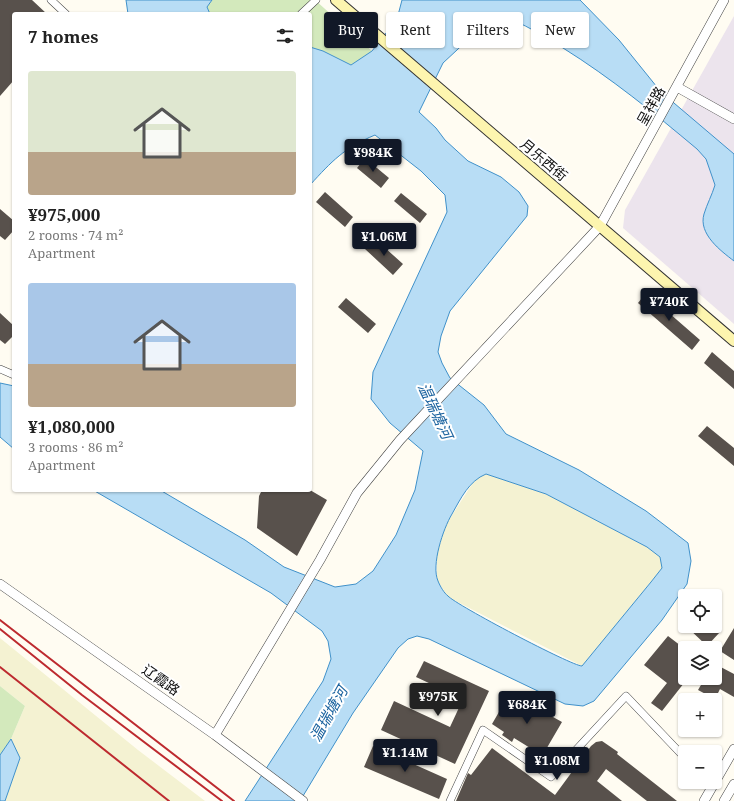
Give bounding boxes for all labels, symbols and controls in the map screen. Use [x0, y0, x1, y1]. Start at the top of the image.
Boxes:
chip: Buy [324, 12, 378, 48]
chip: Rent [386, 12, 445, 48]
chip: Filters [453, 12, 523, 48]
chip: New [531, 12, 589, 48]
text: 7 homes [28, 25, 98, 48]
icon: filters [274, 25, 296, 47]
street label: 呈祥路 [632, 83, 669, 129]
icon: home [126, 97, 198, 169]
street label: 月乐西街 [517, 134, 572, 185]
pin: ¥984K [345, 139, 401, 173]
text: ¥984K [354, 143, 392, 161]
text: ¥975,000 [28, 203, 100, 226]
pin: ¥1.06M [351, 223, 417, 257]
text: 2 rooms · 74 m² [28, 226, 123, 244]
text: ¥1.06M [361, 227, 407, 245]
text: Apartment [28, 244, 95, 262]
pin: ¥740K [641, 288, 697, 322]
text: ¥740K [650, 292, 688, 310]
icon: home [126, 309, 198, 381]
water label: 温瑞塘河 [414, 379, 459, 445]
text: ¥1,080,000 [28, 415, 115, 438]
text: 3 rooms · 86 m² [28, 438, 123, 456]
text: Apartment [28, 456, 95, 474]
map controls [678, 589, 722, 789]
button: locate [678, 589, 722, 633]
button: layers [678, 641, 722, 685]
street label: 辽霞路 [139, 660, 184, 699]
water label: 温瑞塘河 [305, 680, 353, 745]
pin: ¥975K [410, 683, 466, 717]
text: ¥975K [419, 687, 457, 705]
pin: ¥684K [499, 691, 555, 725]
button: + [678, 693, 722, 737]
text: ¥684K [508, 695, 546, 713]
pin: ¥1.14M [372, 739, 438, 773]
text: ¥1.14M [382, 743, 428, 761]
button: − [678, 745, 722, 789]
pin: ¥1.08M [524, 747, 590, 781]
text: ¥1.08M [534, 751, 580, 769]

